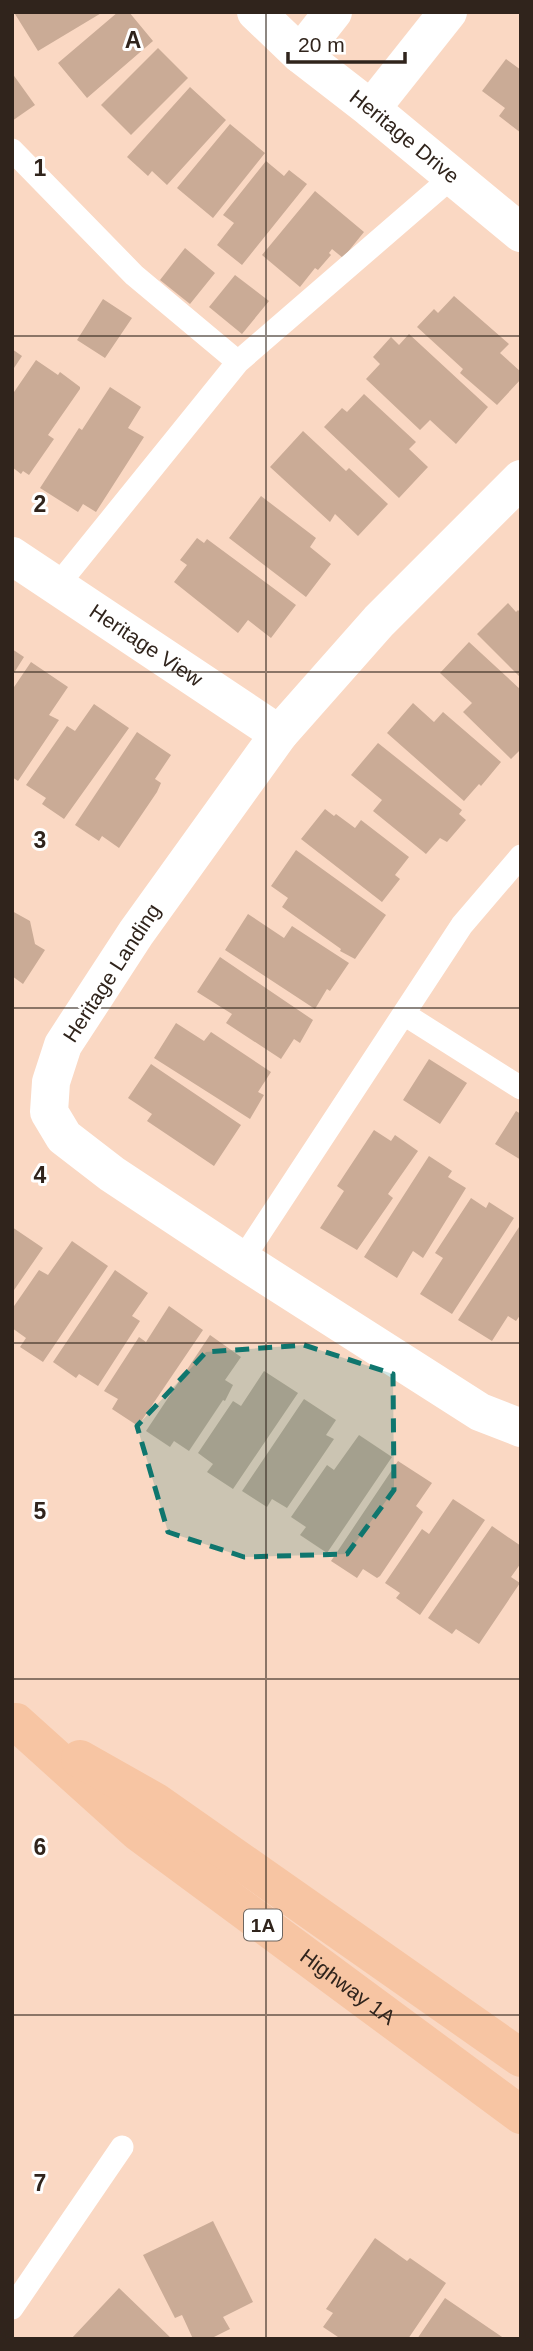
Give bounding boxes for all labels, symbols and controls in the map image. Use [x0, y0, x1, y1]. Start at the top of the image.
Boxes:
scale bar [288, 21, 405, 65]
text: A [125, 27, 141, 53]
text: 20 m [298, 33, 345, 56]
street label: Heritage Drive [345, 85, 464, 188]
text: 1 [34, 155, 47, 181]
text: 2 [34, 491, 46, 517]
street label: Heritage View [86, 599, 208, 691]
text: 3 [34, 827, 46, 853]
street label: Heritage Landing [58, 899, 165, 1046]
text: 4 [34, 1162, 47, 1188]
text: 5 [34, 1498, 47, 1524]
text: 6 [34, 1834, 46, 1860]
road number: 1A [244, 1910, 282, 1940]
street label: Highway 1A [296, 1944, 400, 2029]
text: 7 [34, 2170, 46, 2196]

